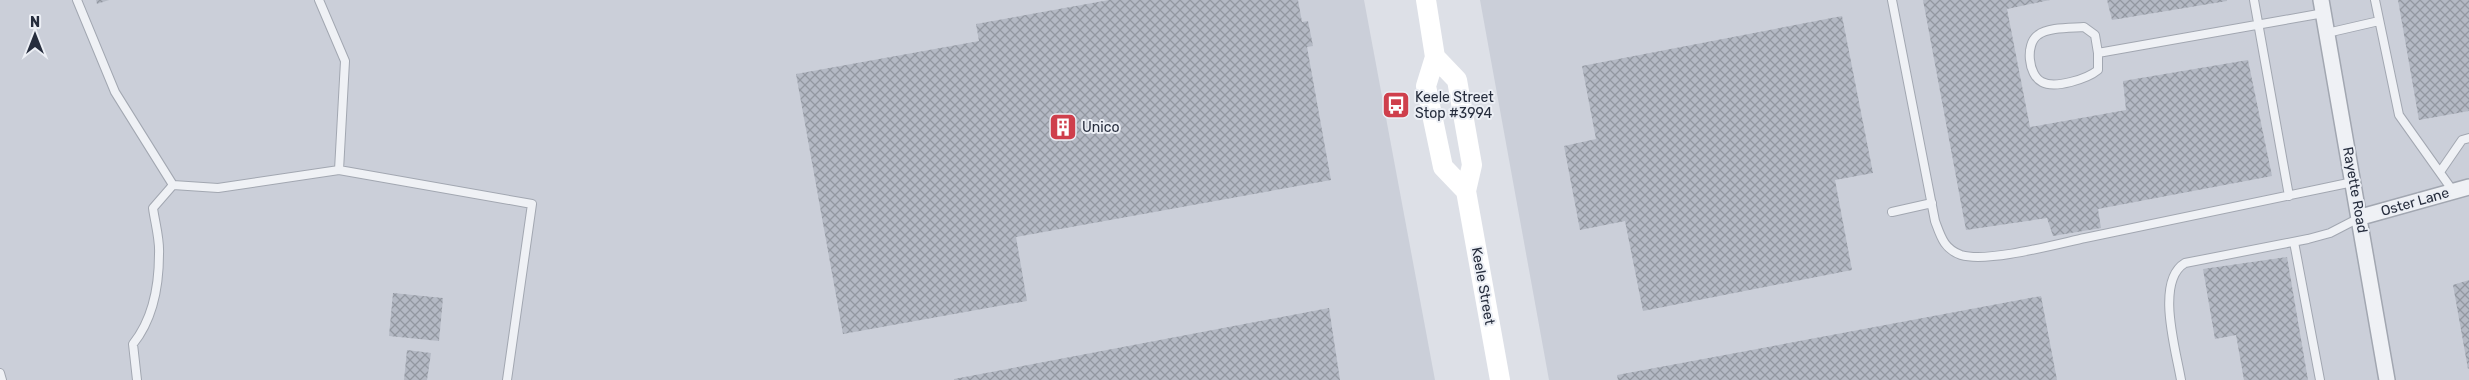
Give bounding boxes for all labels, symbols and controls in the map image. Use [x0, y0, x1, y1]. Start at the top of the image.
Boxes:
north arrow [10, 10, 60, 60]
text: N [30, 14, 40, 31]
place label: Keele Street Stop #3994 [1415, 89, 1494, 122]
bus stop icon: Keele Street Stop #3994 [1381, 90, 1411, 120]
building icon: Unico [1048, 112, 1078, 142]
place label: Unico [1082, 119, 1119, 136]
street label: Rayette Road [2339, 145, 2371, 235]
street label: Oster Lane [2379, 184, 2451, 220]
street label: Keele Street [1468, 246, 1498, 327]

